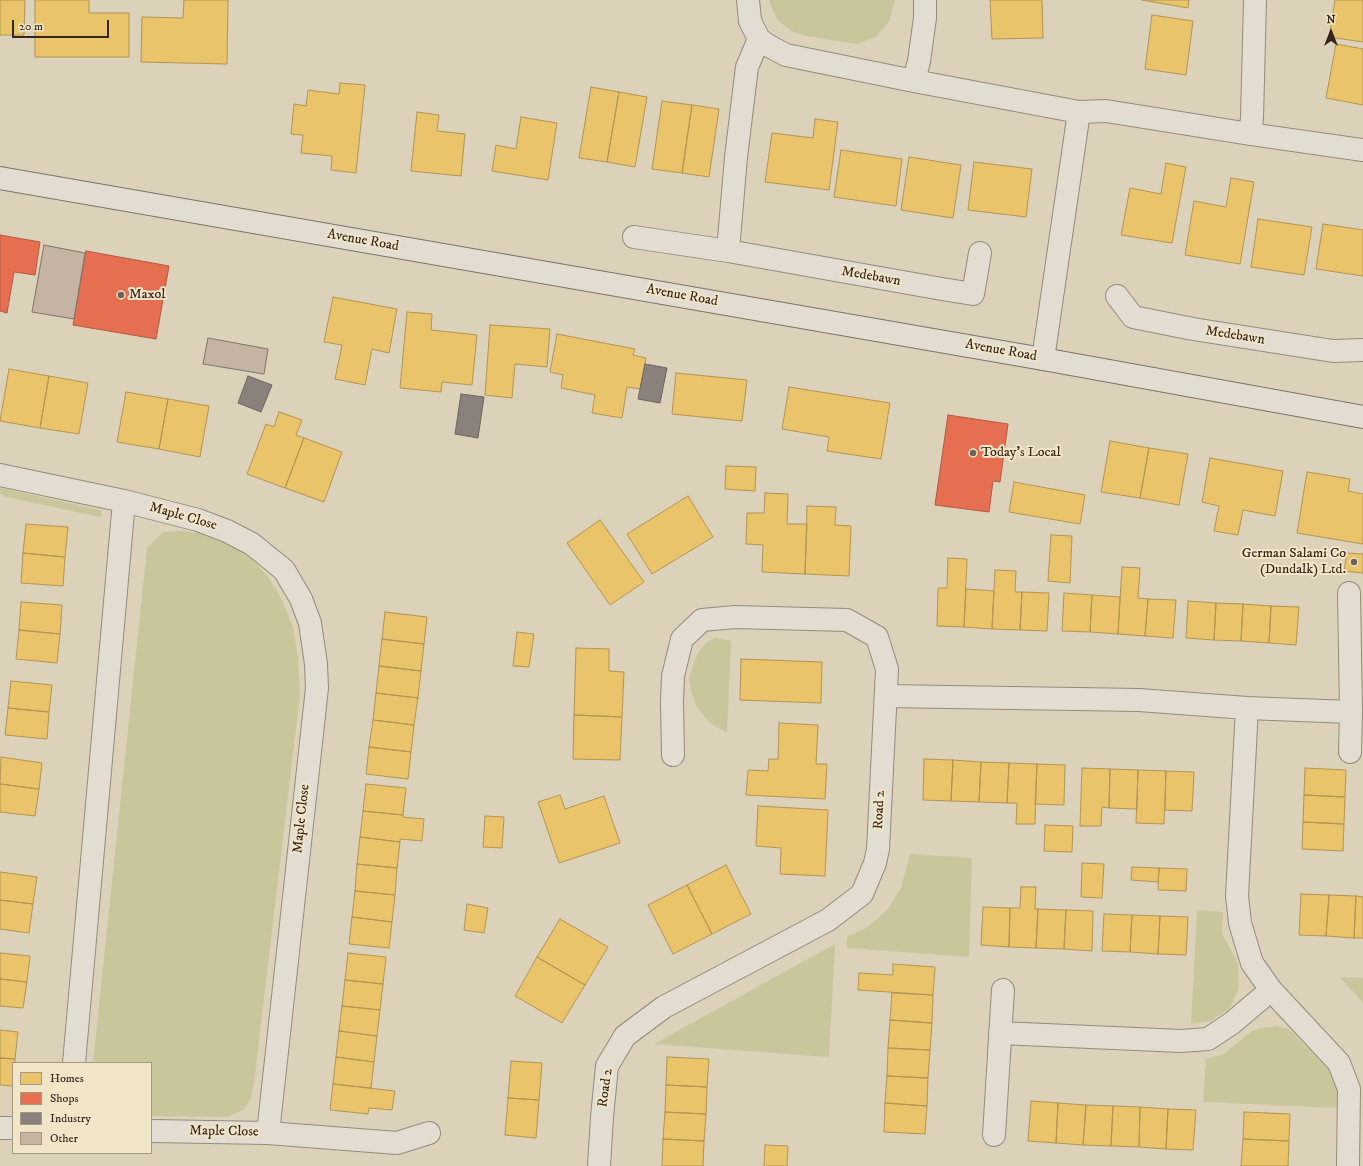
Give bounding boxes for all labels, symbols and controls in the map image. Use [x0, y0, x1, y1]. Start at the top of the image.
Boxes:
scale bar [14, 12, 111, 38]
north arrow [1311, 12, 1351, 52]
text: N [1326, 13, 1336, 27]
text: 20 m [19, 19, 43, 34]
street label: Avenue Road [326, 226, 400, 256]
street label: Medebawn [840, 264, 902, 290]
street label: Avenue Road [645, 281, 719, 311]
place label: Maxol [129, 287, 166, 303]
marker: Maxol [116, 290, 126, 300]
street label: Medebawn [1204, 323, 1266, 349]
street label: Avenue Road [964, 336, 1038, 366]
place label: Today's Local [981, 445, 1061, 461]
marker: Today's Local [968, 448, 978, 458]
street label: Maple Close [147, 499, 219, 535]
place label: German Salami Co (Dundalk) Ltd. [1242, 546, 1346, 578]
marker: German Salami Co (Dundalk) Ltd. [1349, 557, 1359, 567]
street label: Maple Close [290, 784, 314, 854]
street label: Road 2 [871, 790, 889, 830]
legend [12, 1062, 152, 1154]
street label: Road 2 [595, 1068, 617, 1108]
text: Homes [50, 1071, 84, 1086]
text: Shops [50, 1091, 78, 1106]
text: Industry [50, 1111, 91, 1126]
street label: Maple Close [189, 1123, 259, 1141]
text: Other [50, 1131, 78, 1146]

